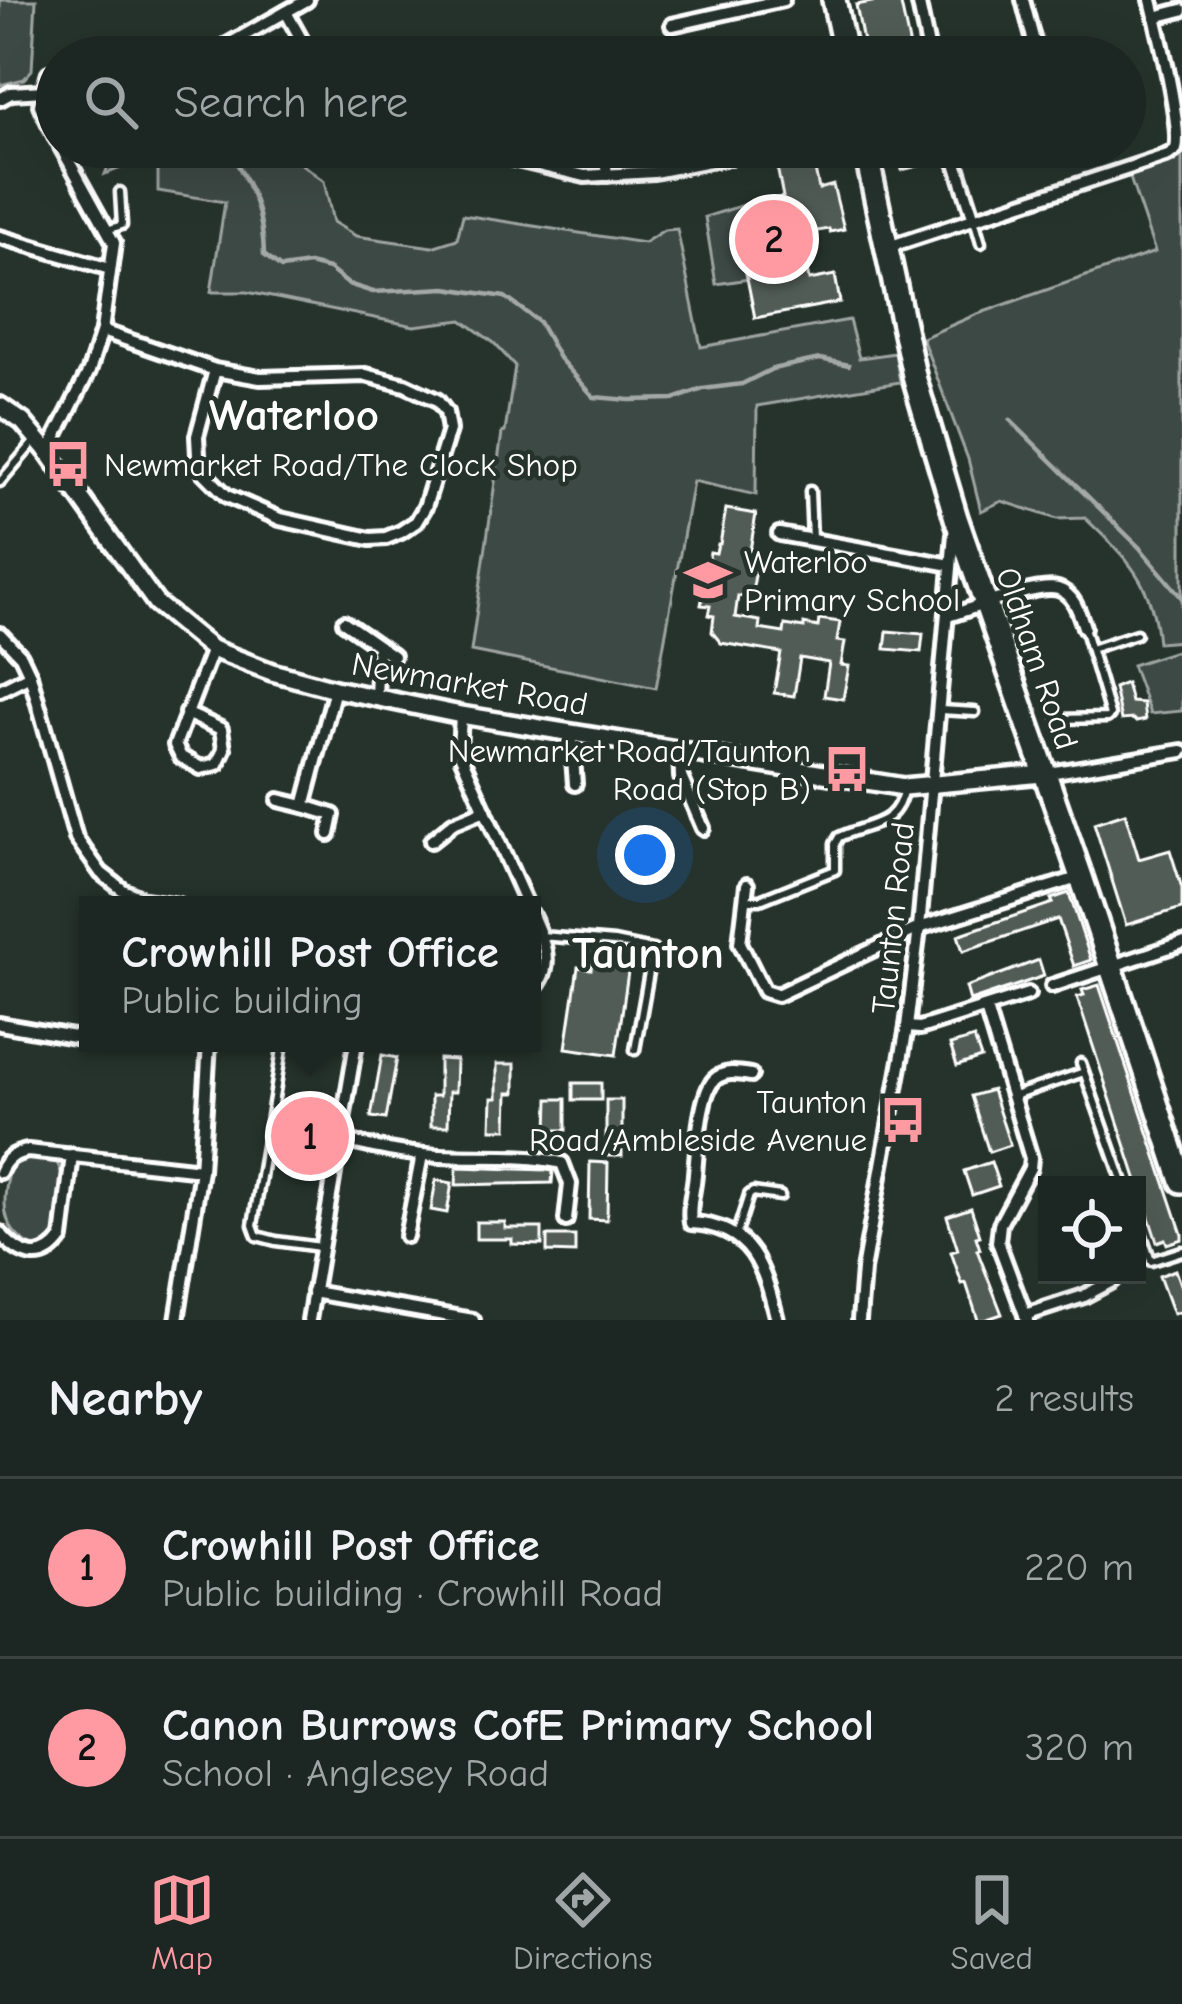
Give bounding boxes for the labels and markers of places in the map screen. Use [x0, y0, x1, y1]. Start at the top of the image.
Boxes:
pin: 2 [735, 194, 813, 284]
bus stop icon: Newmarket Road/The Clock Shop [43, 439, 93, 489]
place label: Newmarket Road/The Clock Shop [104, 446, 578, 484]
place label: Waterloo Primary School [744, 543, 960, 619]
school or university icon: Waterloo Primary School [683, 555, 733, 605]
place label: Newmarket Road/Taunton Road (Stop B) [448, 732, 811, 808]
bus stop icon: Newmarket Road/Taunton Road (Stop B) [822, 744, 872, 794]
place label: Taunton Road/Ambleside Avenue [529, 1083, 867, 1159]
pin: 1 [271, 1091, 349, 1181]
bus stop icon: Taunton Road/Ambleside Avenue [878, 1095, 928, 1145]

